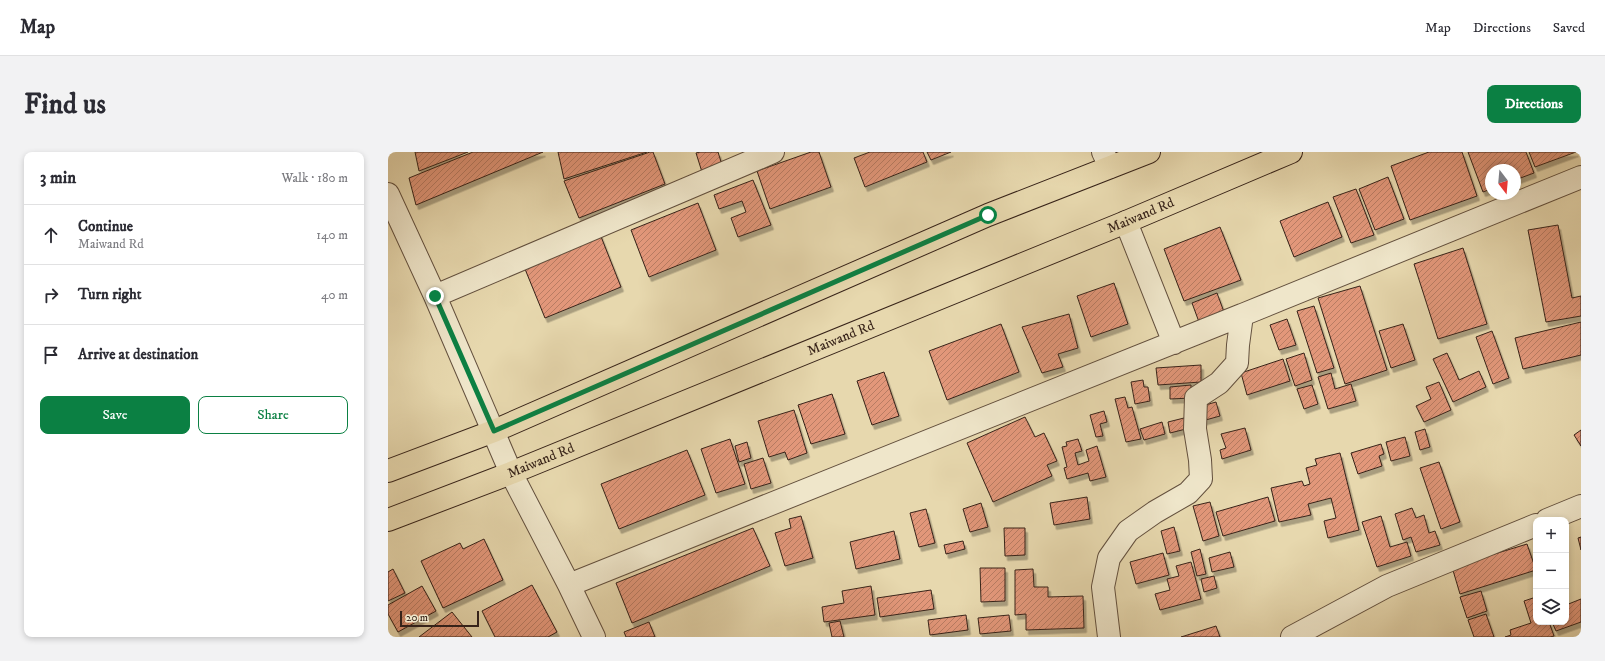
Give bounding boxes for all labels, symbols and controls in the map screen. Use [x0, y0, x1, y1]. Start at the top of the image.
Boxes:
text: Map [20, 16, 55, 39]
text: Map [1425, 19, 1451, 37]
text: Directions [1473, 19, 1531, 37]
text: Saved [1553, 19, 1585, 37]
button: Directions [1487, 85, 1581, 123]
text: Find us [24, 87, 106, 122]
north arrow [1485, 164, 1521, 200]
text: 3 min [40, 167, 76, 189]
text: Walk · 180 m [281, 170, 348, 186]
street label: Maiwand Rd [1105, 194, 1177, 238]
route start [979, 206, 997, 224]
text: Continue [78, 217, 133, 236]
icon: ahead [40, 224, 62, 246]
text: 140 m [316, 227, 348, 243]
text: Maiwand Rd [78, 236, 144, 252]
icon: right [40, 284, 62, 306]
text: Turn right [78, 285, 141, 304]
text: 40 m [321, 287, 348, 303]
route end [426, 287, 444, 305]
street label: Maiwand Rd [805, 317, 877, 360]
icon: arrive [40, 344, 62, 366]
text: Arrive at destination [78, 345, 198, 364]
button: Save [40, 396, 190, 434]
button: Share [198, 396, 348, 434]
street label: Maiwand Rd [505, 439, 577, 483]
map controls [1533, 517, 1569, 625]
button: + [1533, 517, 1569, 553]
button: − [1533, 553, 1569, 589]
button: layers [1533, 589, 1569, 625]
scale bar [400, 609, 479, 628]
text: 20 m [406, 611, 428, 625]

